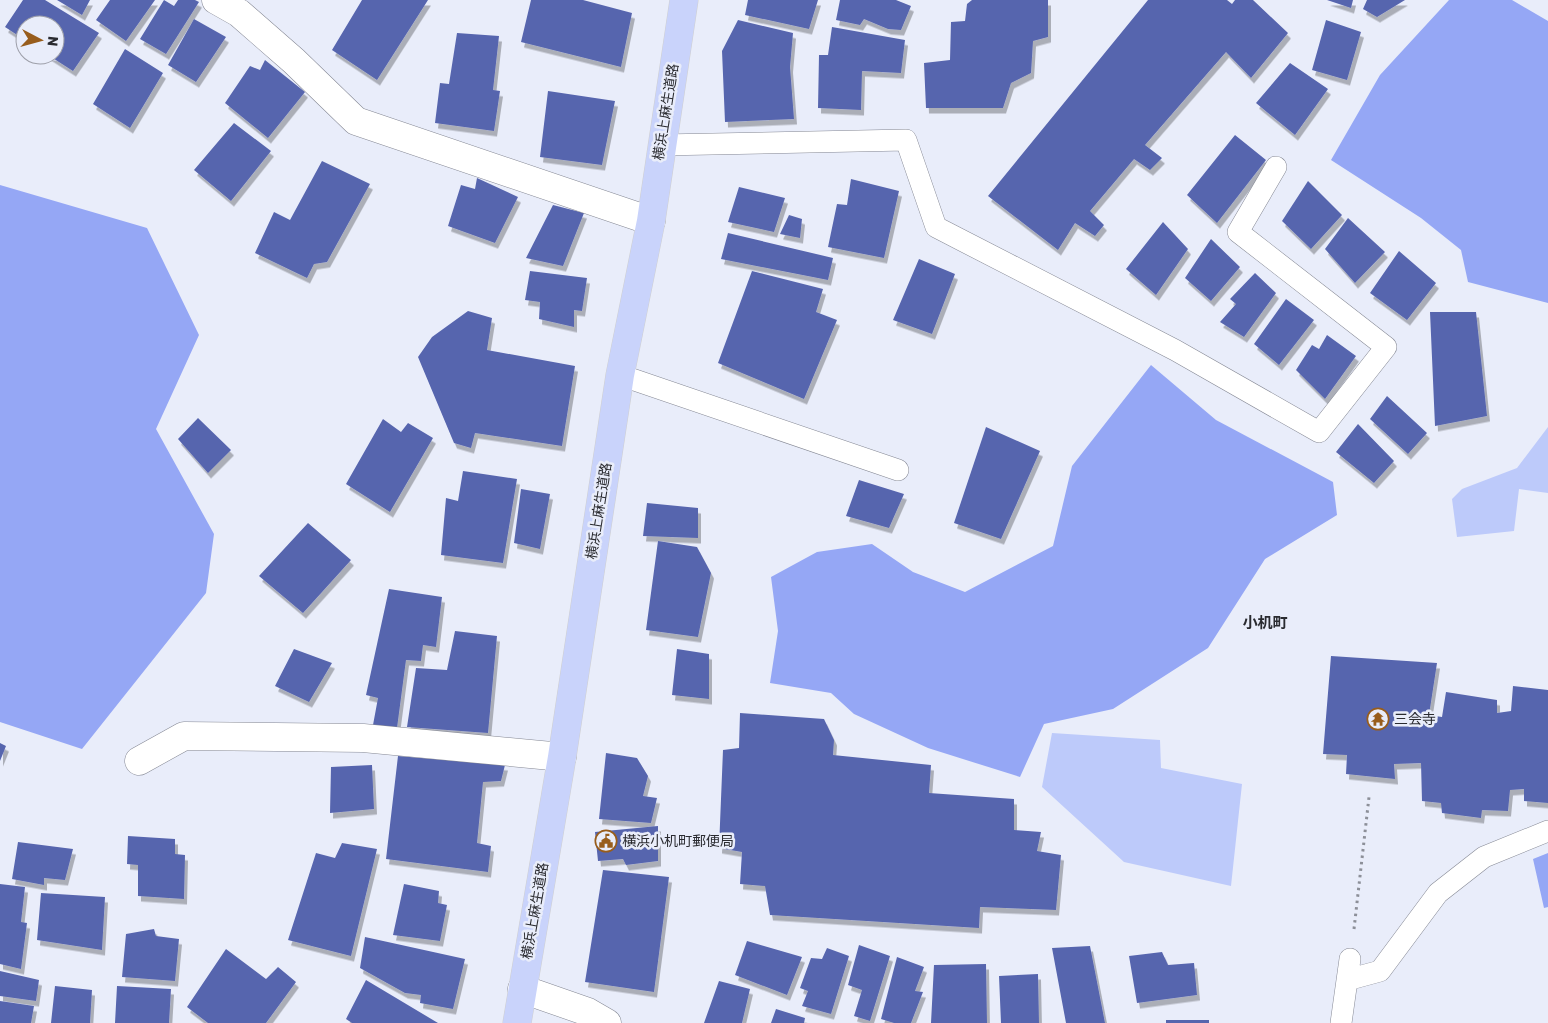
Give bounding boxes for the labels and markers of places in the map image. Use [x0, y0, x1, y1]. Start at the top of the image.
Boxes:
temple icon: 三会寺 [1366, 707, 1390, 731]
place label: 三会寺 [1394, 711, 1436, 728]
public building icon: 横浜小机町郵便局 [594, 829, 618, 853]
place label: 横浜小机町郵便局 [622, 833, 734, 850]

